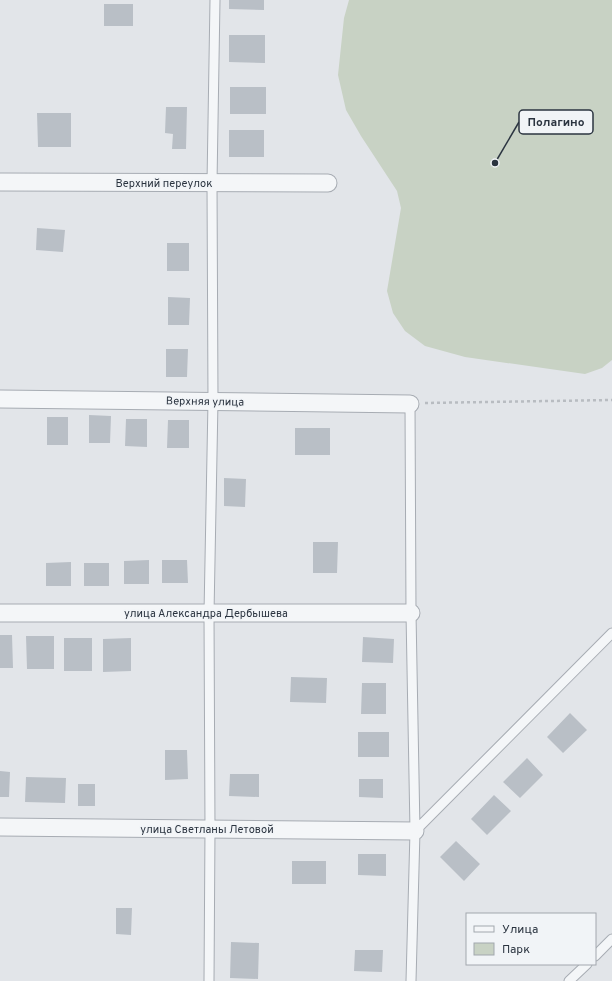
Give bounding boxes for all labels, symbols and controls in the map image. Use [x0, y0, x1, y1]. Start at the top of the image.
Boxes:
callout: Полагино [519, 110, 593, 134]
text: Полагино [527, 115, 585, 131]
street label: Верхний переулок [116, 177, 212, 191]
street label: Верхняя улица [166, 394, 244, 410]
street label: улица Александра Дербышева [124, 607, 288, 621]
street label: улица Светланы Летовой [140, 823, 274, 837]
legend [466, 913, 596, 965]
text: Улица [502, 922, 538, 938]
text: Парк [502, 942, 530, 958]

